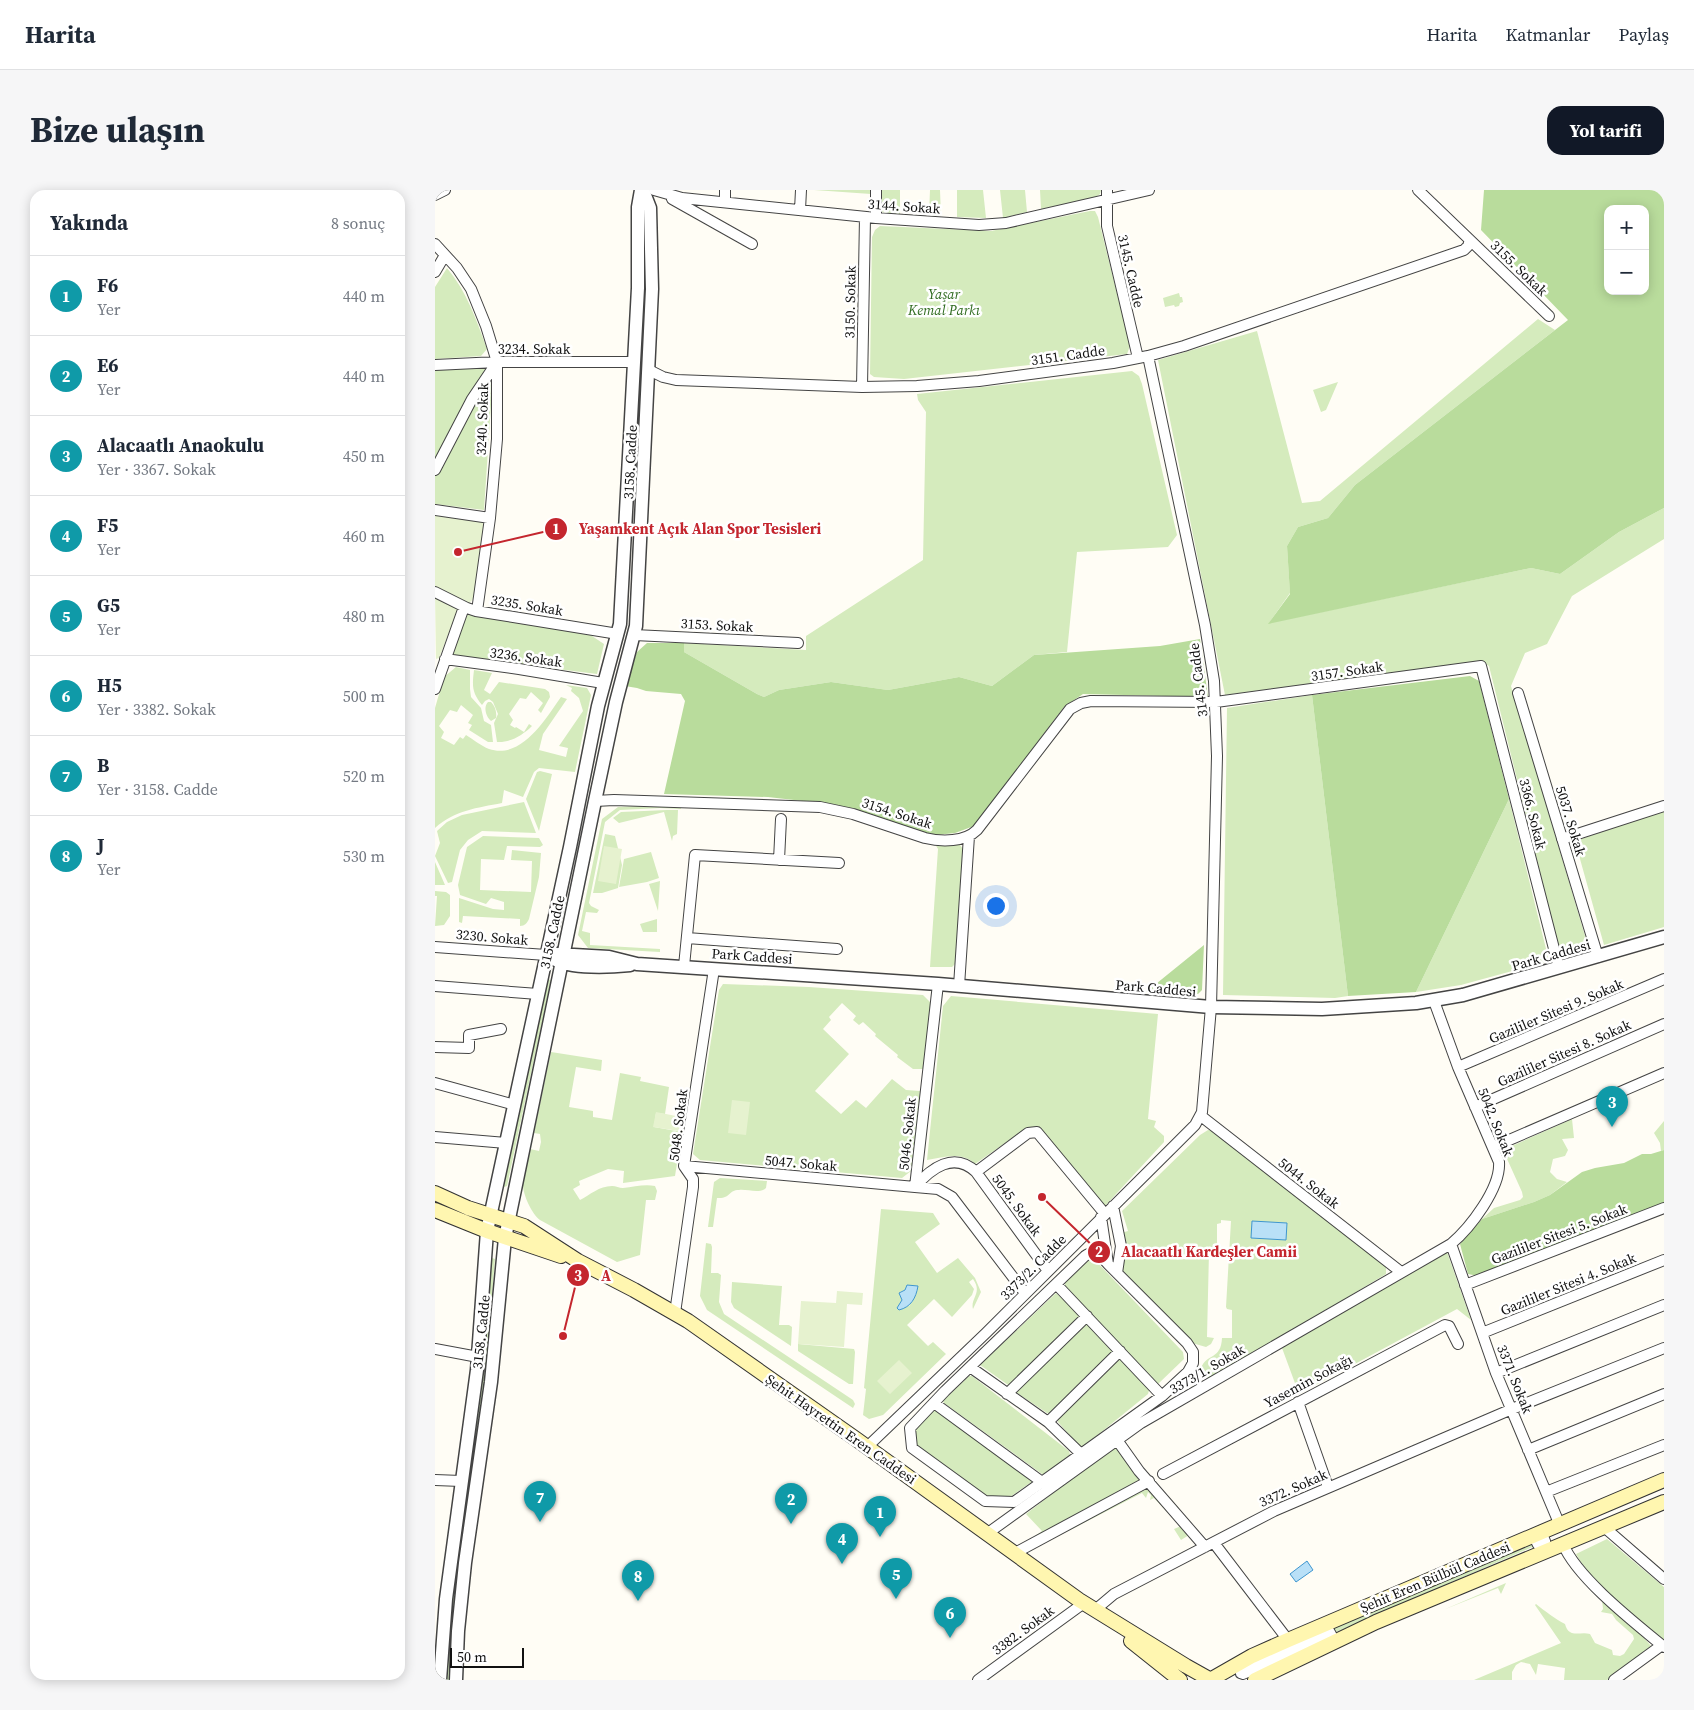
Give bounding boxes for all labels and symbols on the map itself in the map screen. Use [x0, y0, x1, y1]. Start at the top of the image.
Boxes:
street label: 3144. Sokak [867, 193, 941, 219]
street label: 3145. Cadde [1113, 232, 1149, 310]
street label: 3155. Sokak [1486, 236, 1552, 301]
street label: 3150. Sokak [839, 265, 861, 338]
park label: Yaşar Kemal Parkı [907, 284, 981, 320]
street label: 3234. Sokak [498, 339, 571, 359]
street label: 3151. Cadde [1030, 340, 1106, 370]
street label: 3240. Sokak [471, 382, 493, 456]
street label: 3158. Cadde [618, 424, 642, 500]
callout: Yaşamkent Açık Alan Spor Tesisleri [543, 514, 831, 544]
text: 1 [552, 518, 560, 539]
text: Yaşamkent Açık Alan Spor Tesisleri [579, 518, 822, 539]
street label: 3235. Sokak [490, 589, 565, 621]
street label: 3153. Sokak [680, 613, 754, 637]
street label: 3236. Sokak [489, 642, 564, 672]
street label: 3145. Cadde [1184, 642, 1212, 718]
street label: 3157. Sokak [1310, 656, 1385, 686]
street label: 3366. Sokak [1515, 776, 1552, 852]
street label: 5037. Sokak [1551, 783, 1591, 859]
street label: 3154. Sokak [859, 792, 935, 834]
your location [983, 893, 1009, 919]
street label: 3158. Cadde [534, 894, 570, 970]
street label: 3230. Sokak [455, 924, 529, 950]
street label: Park Caddesi [1509, 934, 1593, 976]
street label: Park Caddesi [711, 943, 793, 969]
street label: Gazililer Sitesi 9. Sokak [1486, 973, 1627, 1048]
street label: Park Caddesi [1115, 974, 1197, 1002]
street label: Gazililer Sitesi 8. Sokak [1494, 1014, 1634, 1091]
street label: 5042. Sokak [1473, 1085, 1519, 1160]
pin: 3 [1596, 1086, 1628, 1127]
street label: 5048. Sokak [664, 1087, 692, 1162]
street label: 5046. Sokak [893, 1097, 921, 1171]
street label: 5047. Sokak [764, 1150, 838, 1176]
street label: 5044. Sokak [1274, 1153, 1344, 1213]
street label: 5045. Sokak [988, 1170, 1047, 1241]
street label: Gazililer Sitesi 5. Sokak [1488, 1199, 1630, 1269]
street label: 3373/2. Cadde [996, 1230, 1070, 1304]
callout: Alacaatlı Kardeşler Camii [1086, 1237, 1307, 1267]
text: 2 [1095, 1241, 1103, 1262]
text: Alacaatlı Kardeşler Camii [1121, 1241, 1297, 1262]
street label: Gazililer Sitesi 4. Sokak [1497, 1248, 1639, 1320]
callout: A [565, 1260, 621, 1290]
text: 3 [574, 1265, 582, 1286]
text: A [601, 1265, 611, 1286]
street label: 3158. Cadde [467, 1294, 495, 1370]
street label: 3373/1. Sokak [1166, 1339, 1249, 1399]
street label: 3371. Sokak [1492, 1342, 1538, 1417]
street label: Yasemin Sokağı [1260, 1349, 1356, 1413]
street label: Şehit Hayrettin Eren Caddesi [762, 1369, 920, 1489]
street label: 3372. Sokak [1256, 1464, 1331, 1512]
pin: 7 [524, 1481, 556, 1522]
pin: 2 [775, 1483, 807, 1524]
pin: 1 [864, 1496, 896, 1537]
pin: 4 [826, 1523, 858, 1564]
street label: Şehit Eren Bülbül Caddesi [1357, 1536, 1513, 1618]
pin: 5 [880, 1558, 912, 1599]
pin: 8 [622, 1560, 654, 1601]
pin: 6 [934, 1597, 966, 1638]
street label: 3382. Sokak [988, 1600, 1059, 1659]
scale bar [450, 1645, 524, 1668]

